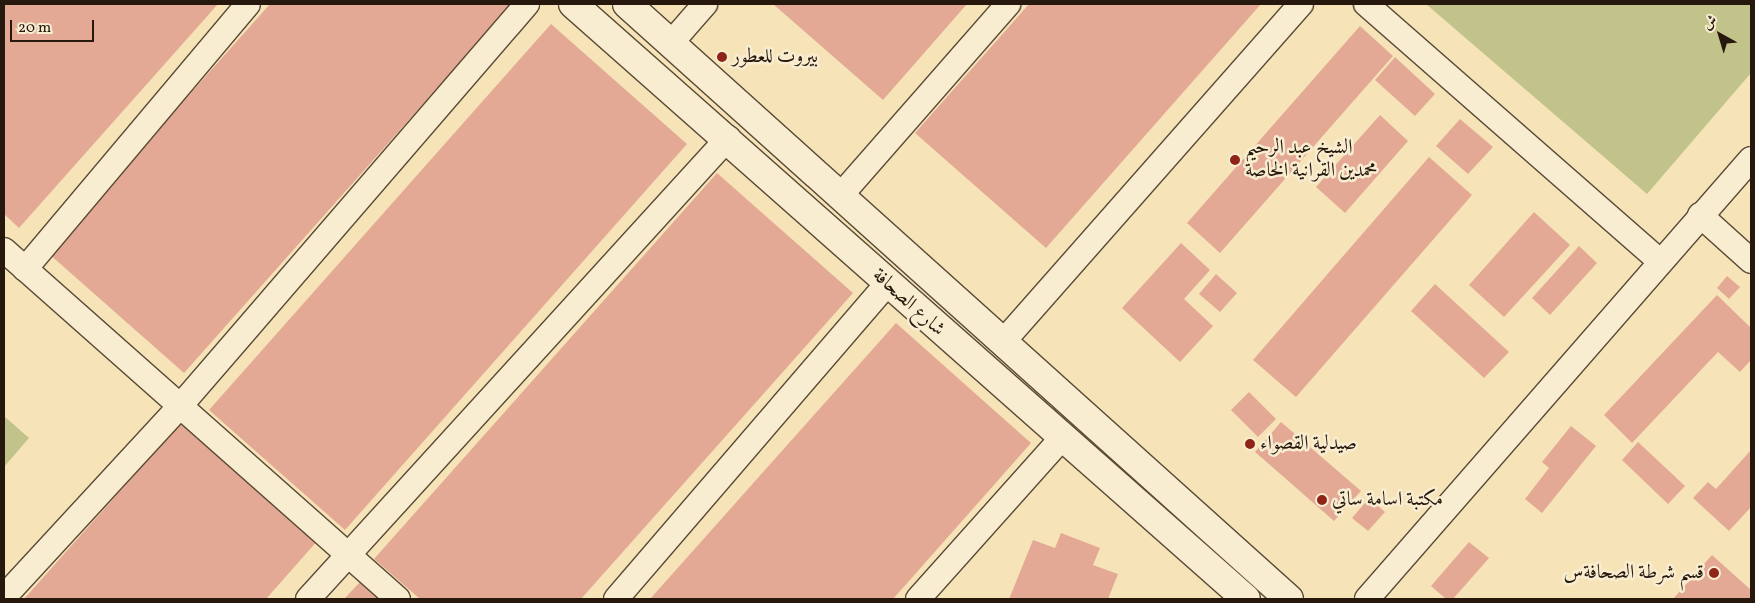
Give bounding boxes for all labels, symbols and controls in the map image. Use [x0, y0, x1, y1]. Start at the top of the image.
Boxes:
scale bar [12, 10, 96, 42]
north arrow [1695, 10, 1745, 60]
text: ش [1699, 11, 1722, 35]
text: 20 m [18, 18, 51, 39]
place label: بيروت للعطور [732, 45, 818, 69]
marker: بيروت للعطور [716, 51, 728, 63]
place label: الشيخ عبد الرحيم محمدين القرانية الخاصة [1245, 136, 1377, 183]
marker: الشيخ عبد الرحيم محمدين القرانية الخاصة [1229, 154, 1241, 166]
street label: شارع الصحافة [867, 264, 949, 342]
place label: صيدلية القصواء [1260, 432, 1357, 456]
marker: صيدلية القصواء [1244, 438, 1256, 450]
place label: مكتبة اسامة ساتي [1332, 488, 1443, 512]
marker: مكتبة اسامة ساتي [1316, 494, 1328, 506]
place label: قسم شرطة الصحافةس [1563, 561, 1704, 585]
marker: قسم شرطة الصحافةس [1708, 567, 1720, 579]

